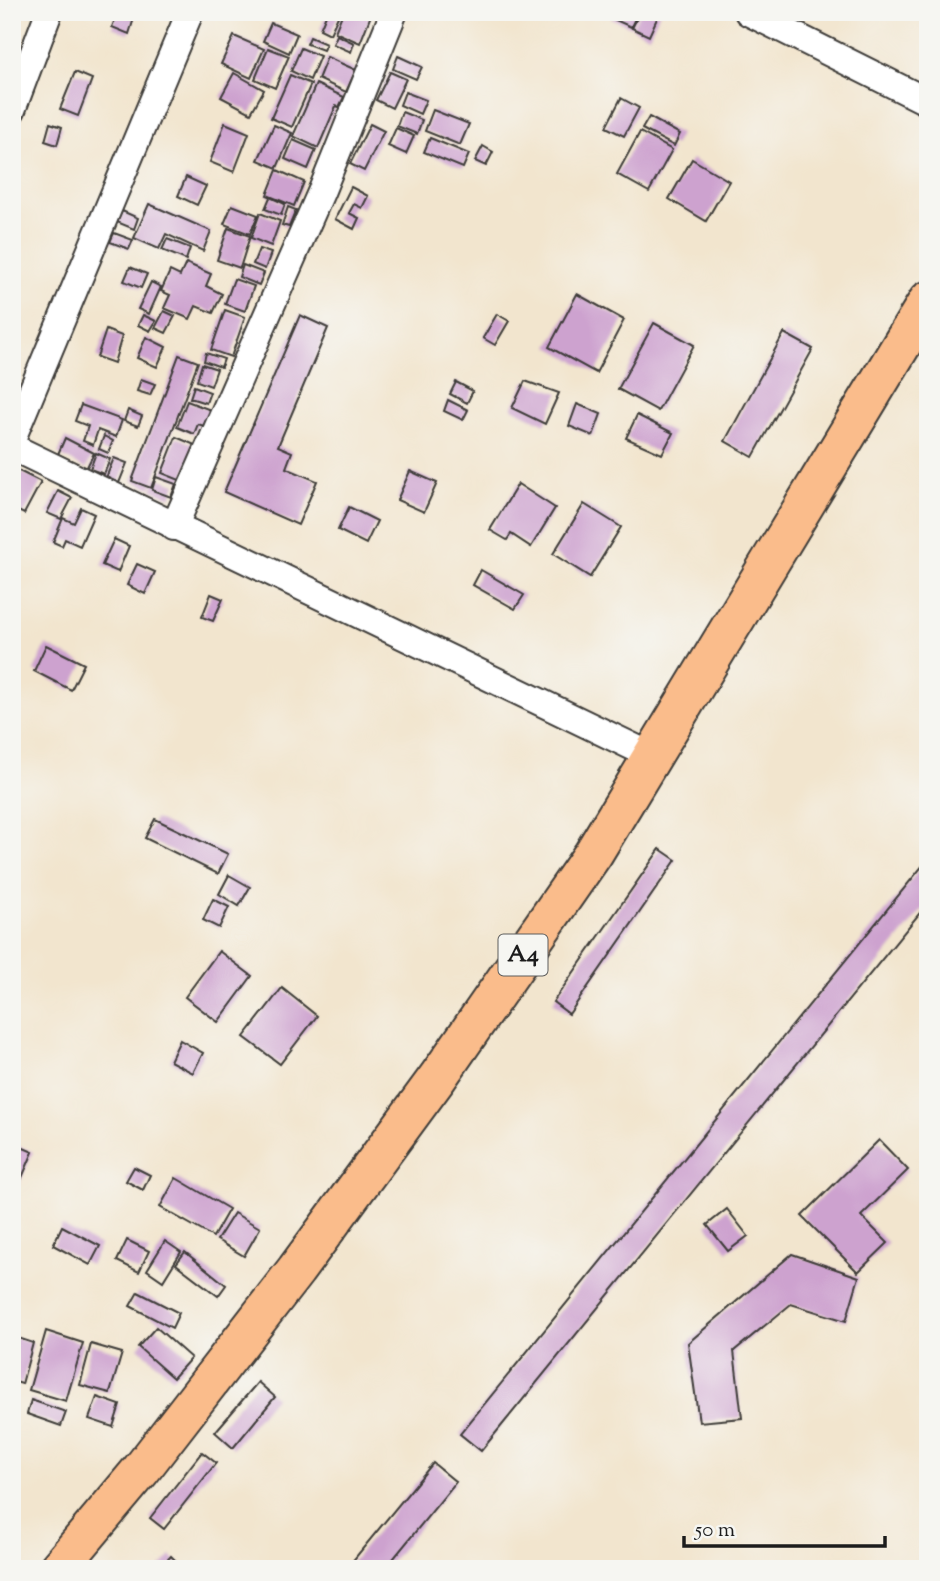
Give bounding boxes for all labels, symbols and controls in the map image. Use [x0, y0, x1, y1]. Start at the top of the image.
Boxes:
road number: A4 [498, 934, 548, 975]
scale bar [684, 1504, 886, 1548]
text: 50 m [694, 1516, 735, 1546]

